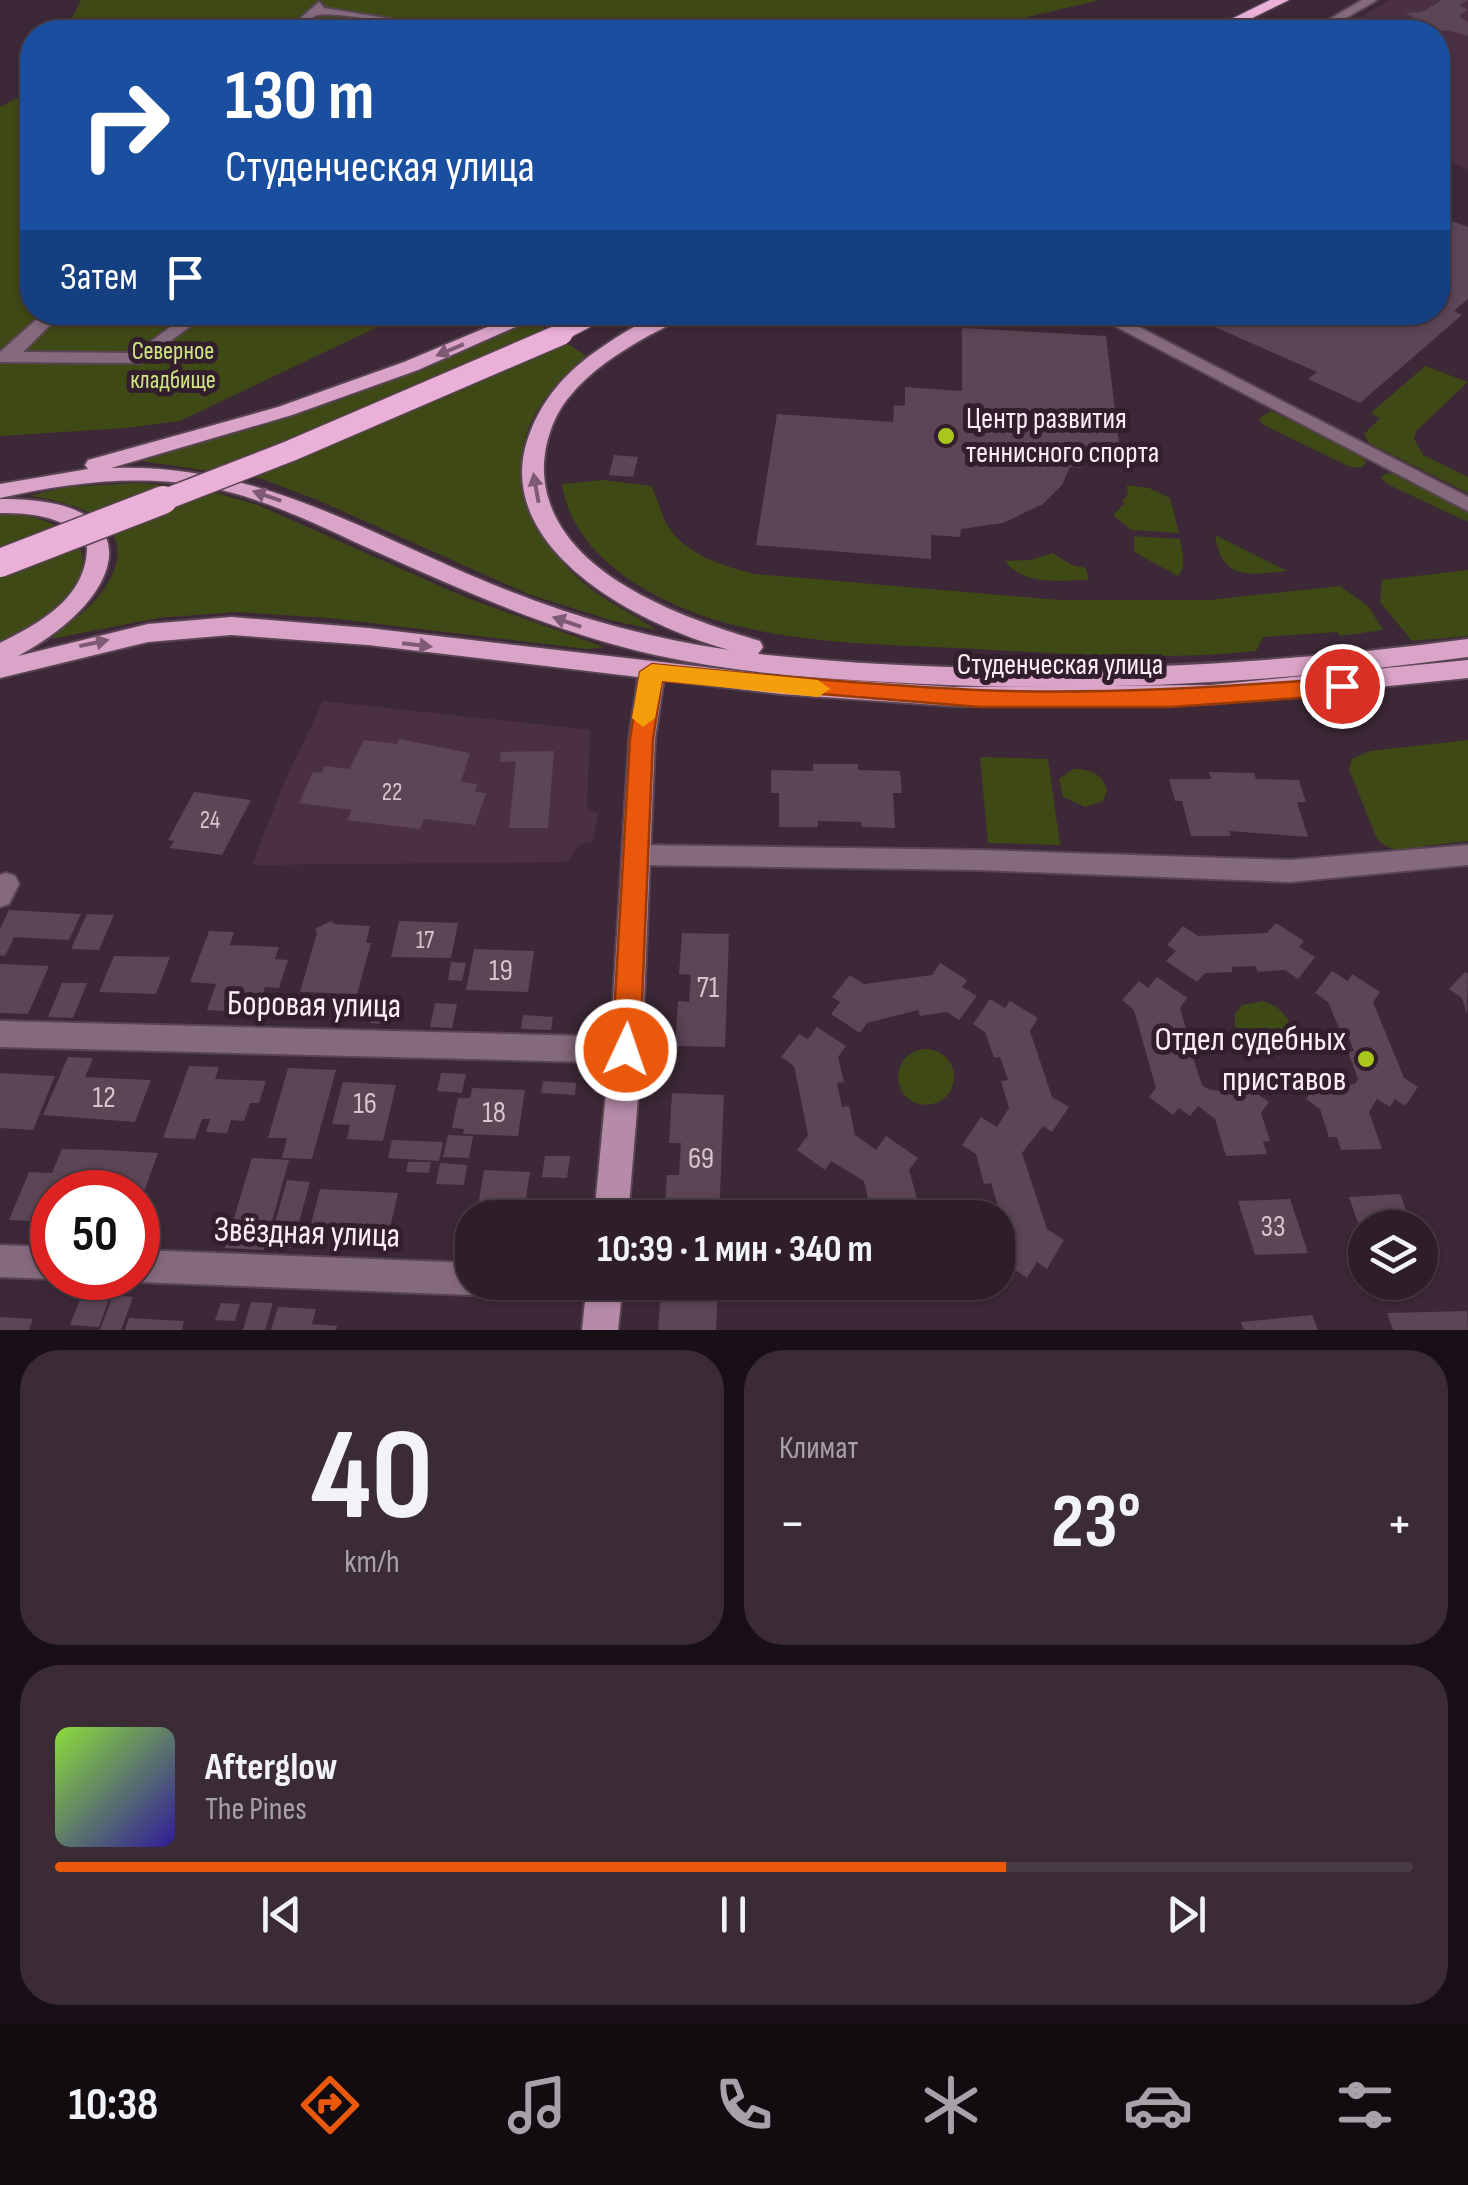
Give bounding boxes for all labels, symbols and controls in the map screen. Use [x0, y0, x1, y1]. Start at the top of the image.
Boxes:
text: 130 m [225, 55, 374, 139]
icon: right [60, 60, 190, 190]
text: Студенческая улица [225, 140, 535, 195]
icon: arrive [158, 250, 213, 305]
text: Затем [60, 255, 138, 300]
park label: Северное кладбище [130, 336, 216, 396]
one-way arrow [435, 342, 465, 358]
place label: Центр развития теннисного спорта [966, 401, 1159, 471]
marker: Центр развития теннисного спорта [935, 425, 957, 447]
one-way arrow [528, 472, 543, 503]
one-way arrow [252, 488, 282, 503]
one-way arrow [551, 614, 581, 629]
one-way arrow [79, 635, 110, 651]
one-way arrow [401, 637, 433, 653]
pin [1300, 644, 1385, 729]
street label: Студенческая улица [957, 647, 1163, 683]
icon: arrive [1315, 659, 1370, 714]
house number: 22 [382, 777, 402, 808]
house number: 24 [200, 805, 220, 836]
house number: 17 [416, 925, 434, 956]
house number: 19 [489, 953, 513, 989]
house number: 71 [697, 970, 720, 1006]
street label: Боровая улица [226, 982, 402, 1028]
position arrow [574, 998, 678, 1102]
place label: Отдел судебных приставов [1155, 1018, 1346, 1101]
marker: Отдел судебных приставов [1355, 1048, 1377, 1070]
house number: 12 [92, 1080, 116, 1116]
house number: 16 [353, 1086, 377, 1122]
house number: 18 [482, 1095, 506, 1131]
house number: 69 [688, 1141, 714, 1177]
speed limit sign: 50 [30, 1170, 160, 1300]
street label: Звёздная улица [213, 1208, 401, 1258]
house number: 33 [1260, 1209, 1286, 1245]
map controls [1348, 1210, 1438, 1300]
button: layers [1348, 1210, 1438, 1300]
text: 10:39 · 1 мин · 340 m [597, 1227, 873, 1272]
text: 40 [311, 1400, 433, 1556]
text: Климат [779, 1429, 858, 1468]
text: 23° [1051, 1478, 1141, 1569]
text: − [779, 1491, 806, 1558]
text: + [1386, 1491, 1413, 1558]
text: km/h [344, 1543, 400, 1582]
text: Afterglow [205, 1745, 338, 1790]
text: The Pines [205, 1790, 307, 1829]
icon: previous [254, 1887, 309, 1942]
icon: pause [706, 1887, 761, 1942]
icon: next [1159, 1887, 1214, 1942]
icon: directions [295, 2070, 365, 2140]
icon: music [502, 2070, 572, 2140]
icon: phone [709, 2070, 779, 2140]
icon: climate [916, 2070, 986, 2140]
icon: car [1123, 2070, 1193, 2140]
icon: filters [1330, 2070, 1400, 2140]
text: 10:38 [68, 2078, 158, 2133]

